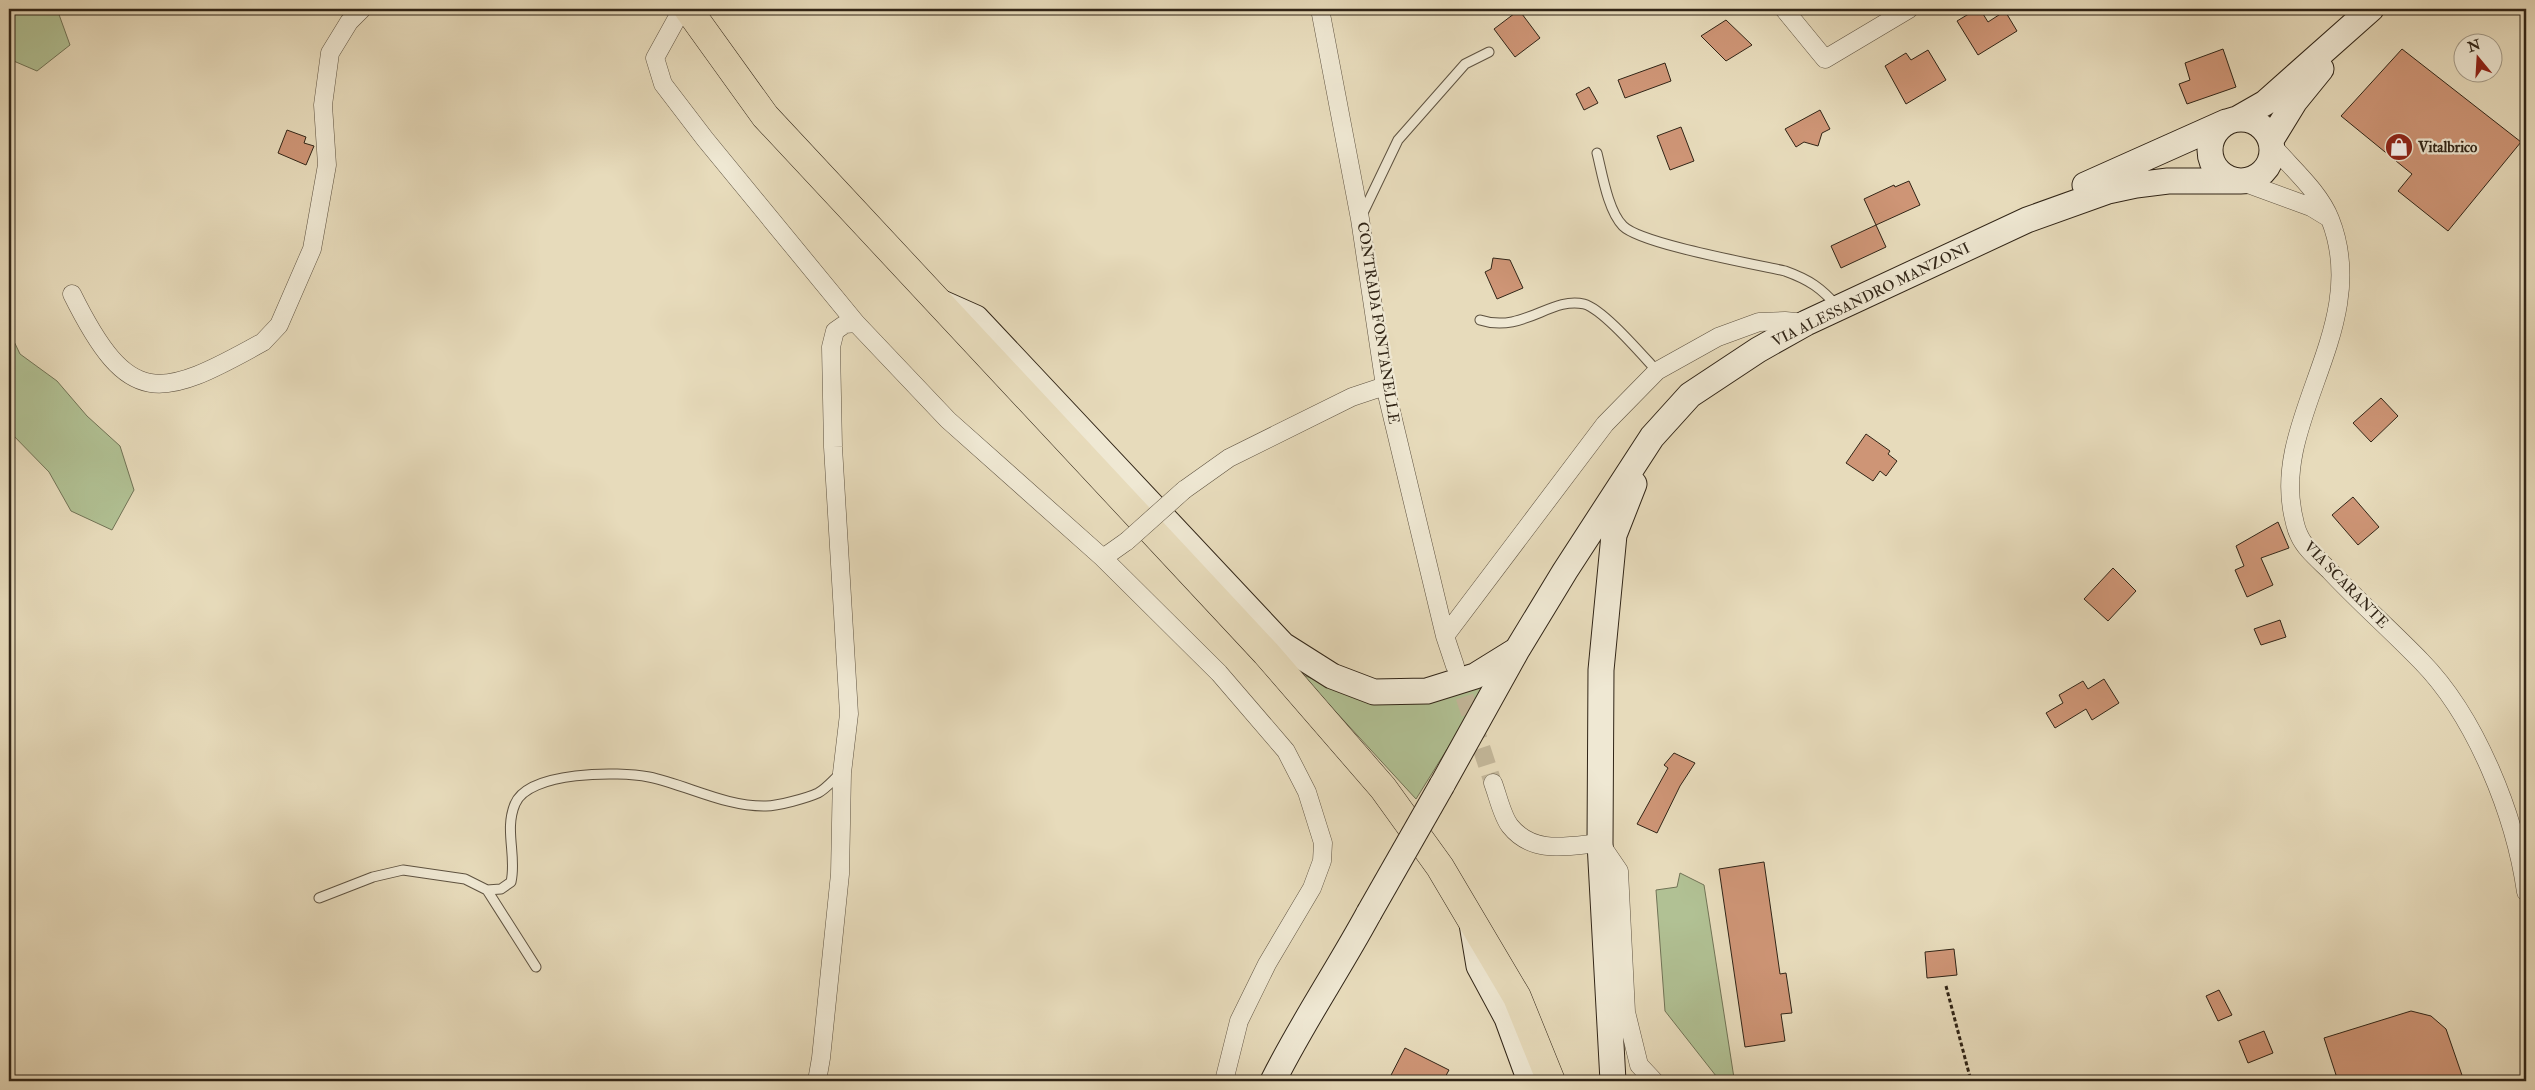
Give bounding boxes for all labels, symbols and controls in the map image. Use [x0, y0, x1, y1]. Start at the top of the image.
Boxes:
north arrow [2452, 32, 2502, 82]
text: N [2465, 36, 2483, 56]
shop icon: Vitalbrico [2384, 132, 2414, 162]
place label: Vitalbrico [2417, 138, 2478, 157]
street label: CONTRADA FONTANELLE [1353, 221, 1403, 426]
street label: VIA ALESSANDRO MANZONI [1769, 239, 1973, 351]
street label: VIA SCARANTE [2300, 537, 2393, 633]

